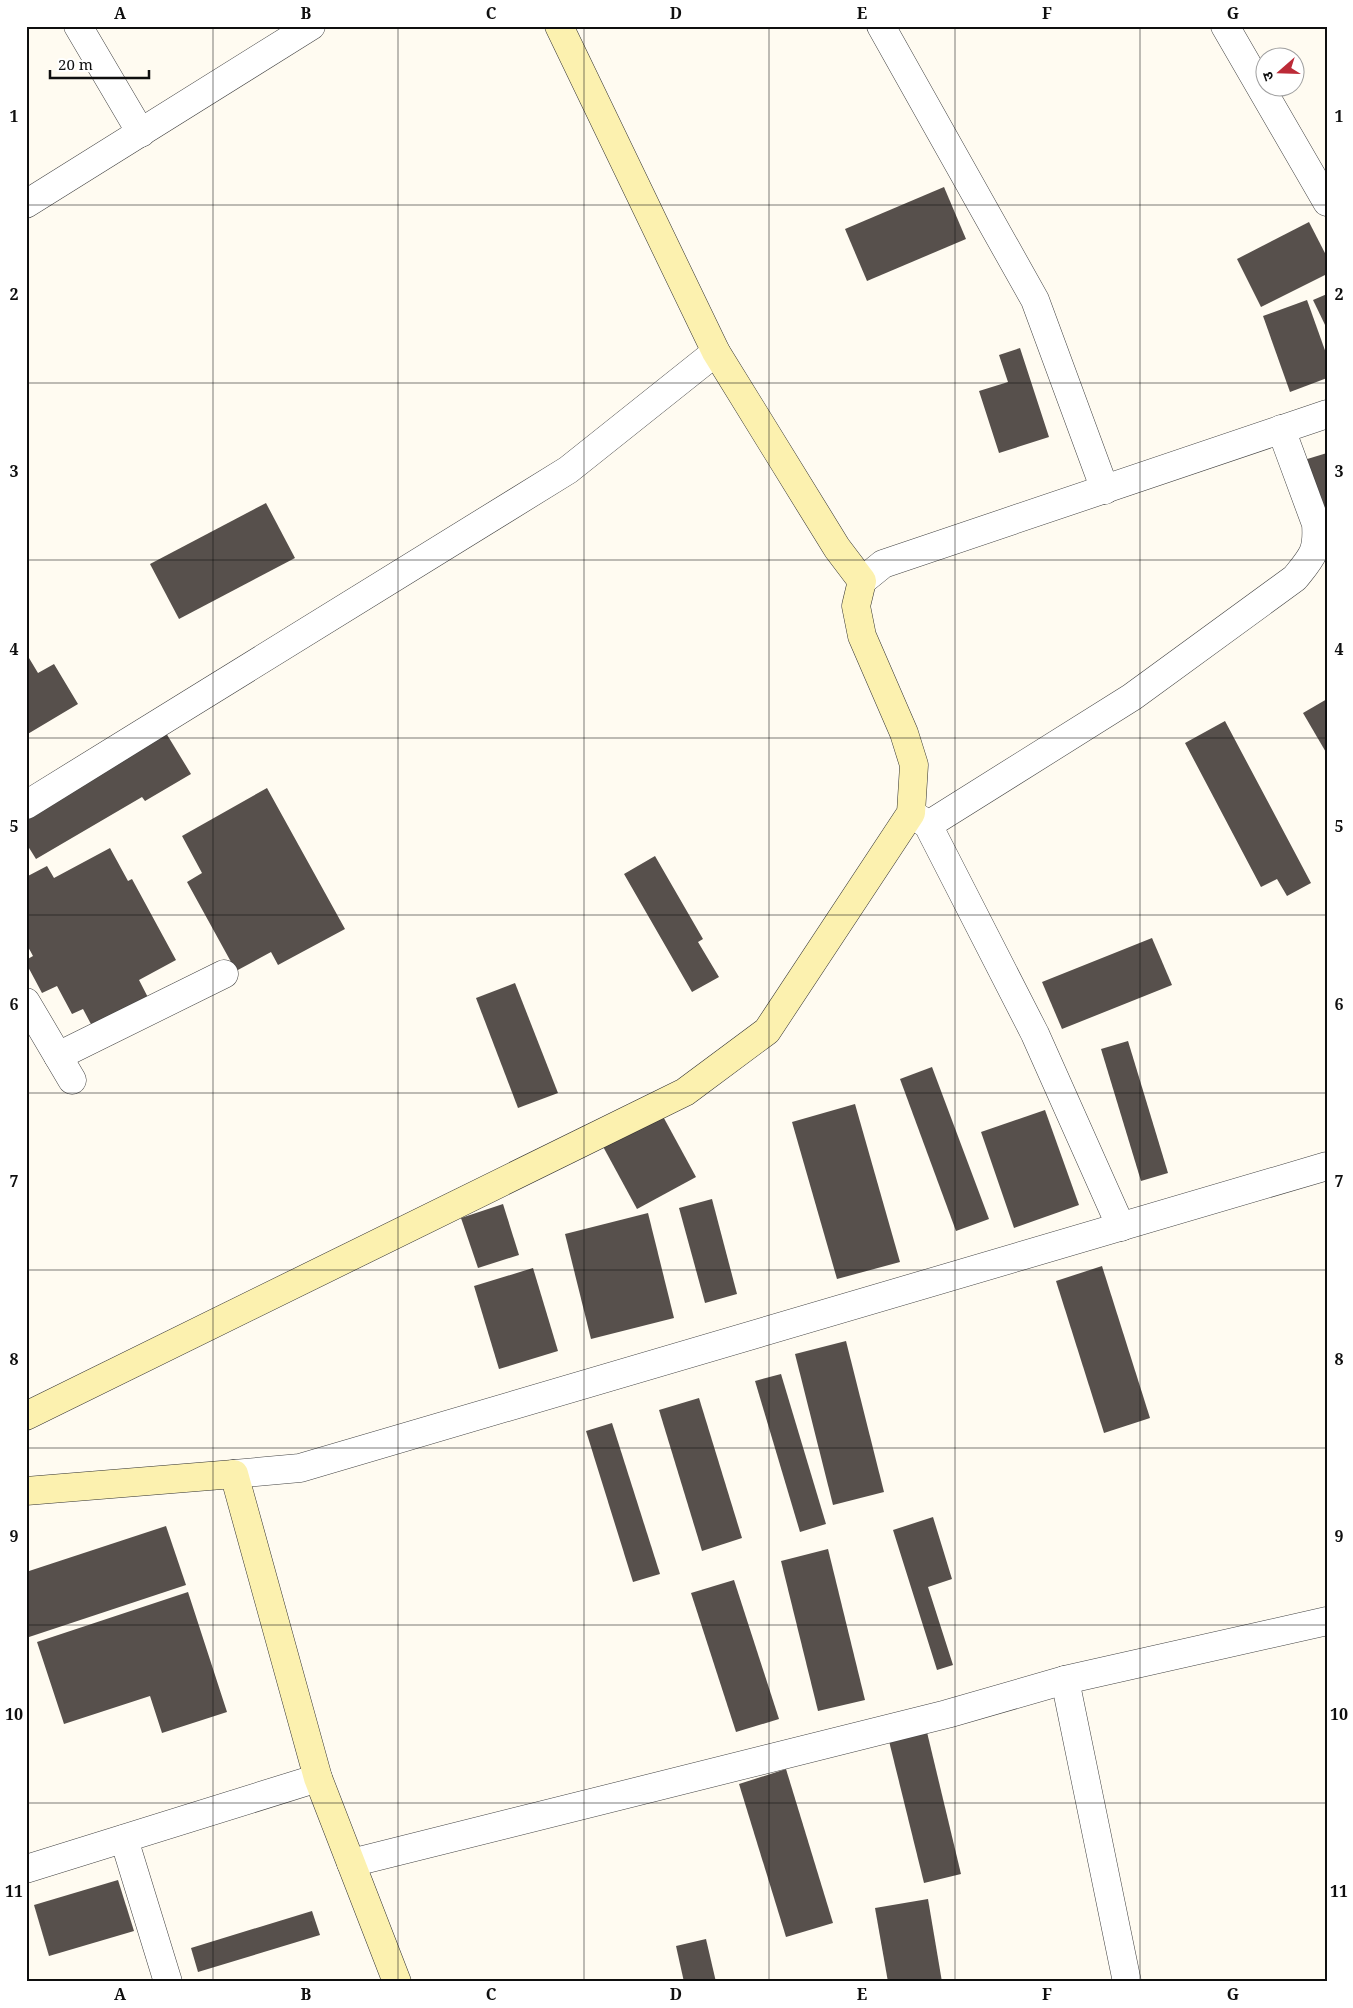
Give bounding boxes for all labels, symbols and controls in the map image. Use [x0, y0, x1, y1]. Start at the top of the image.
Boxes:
text: A [114, 2, 127, 24]
text: B [301, 2, 312, 24]
text: C [486, 2, 497, 24]
text: D [670, 2, 682, 24]
text: E [857, 2, 867, 24]
text: F [1042, 2, 1052, 24]
text: G [1227, 2, 1239, 24]
scale bar [50, 48, 149, 80]
north arrow [1256, 48, 1306, 98]
text: 20 m [58, 54, 93, 74]
text: उ [1257, 69, 1278, 84]
text: 1 [9, 105, 19, 127]
text: 1 [1334, 105, 1344, 127]
text: 2 [9, 283, 19, 305]
text: 2 [1334, 283, 1344, 305]
text: 3 [9, 460, 19, 482]
text: 3 [1334, 460, 1344, 482]
text: 4 [9, 638, 19, 660]
text: 4 [1334, 638, 1344, 660]
text: 5 [9, 815, 19, 837]
text: 5 [1334, 815, 1344, 837]
text: 6 [9, 993, 19, 1015]
text: 6 [1334, 993, 1344, 1015]
text: 7 [9, 1170, 19, 1192]
text: 7 [1334, 1170, 1344, 1192]
text: 8 [9, 1348, 19, 1370]
text: 8 [1334, 1348, 1344, 1370]
text: 9 [9, 1525, 19, 1547]
text: 9 [1334, 1525, 1344, 1547]
text: 10 [5, 1703, 23, 1725]
text: 10 [1330, 1703, 1348, 1725]
text: 11 [5, 1880, 23, 1902]
text: 11 [1330, 1880, 1348, 1902]
text: A [114, 1983, 127, 2005]
text: B [301, 1983, 312, 2005]
text: C [486, 1983, 497, 2005]
text: D [670, 1983, 682, 2005]
text: E [857, 1983, 867, 2005]
text: F [1042, 1983, 1052, 2005]
text: G [1227, 1983, 1239, 2005]

